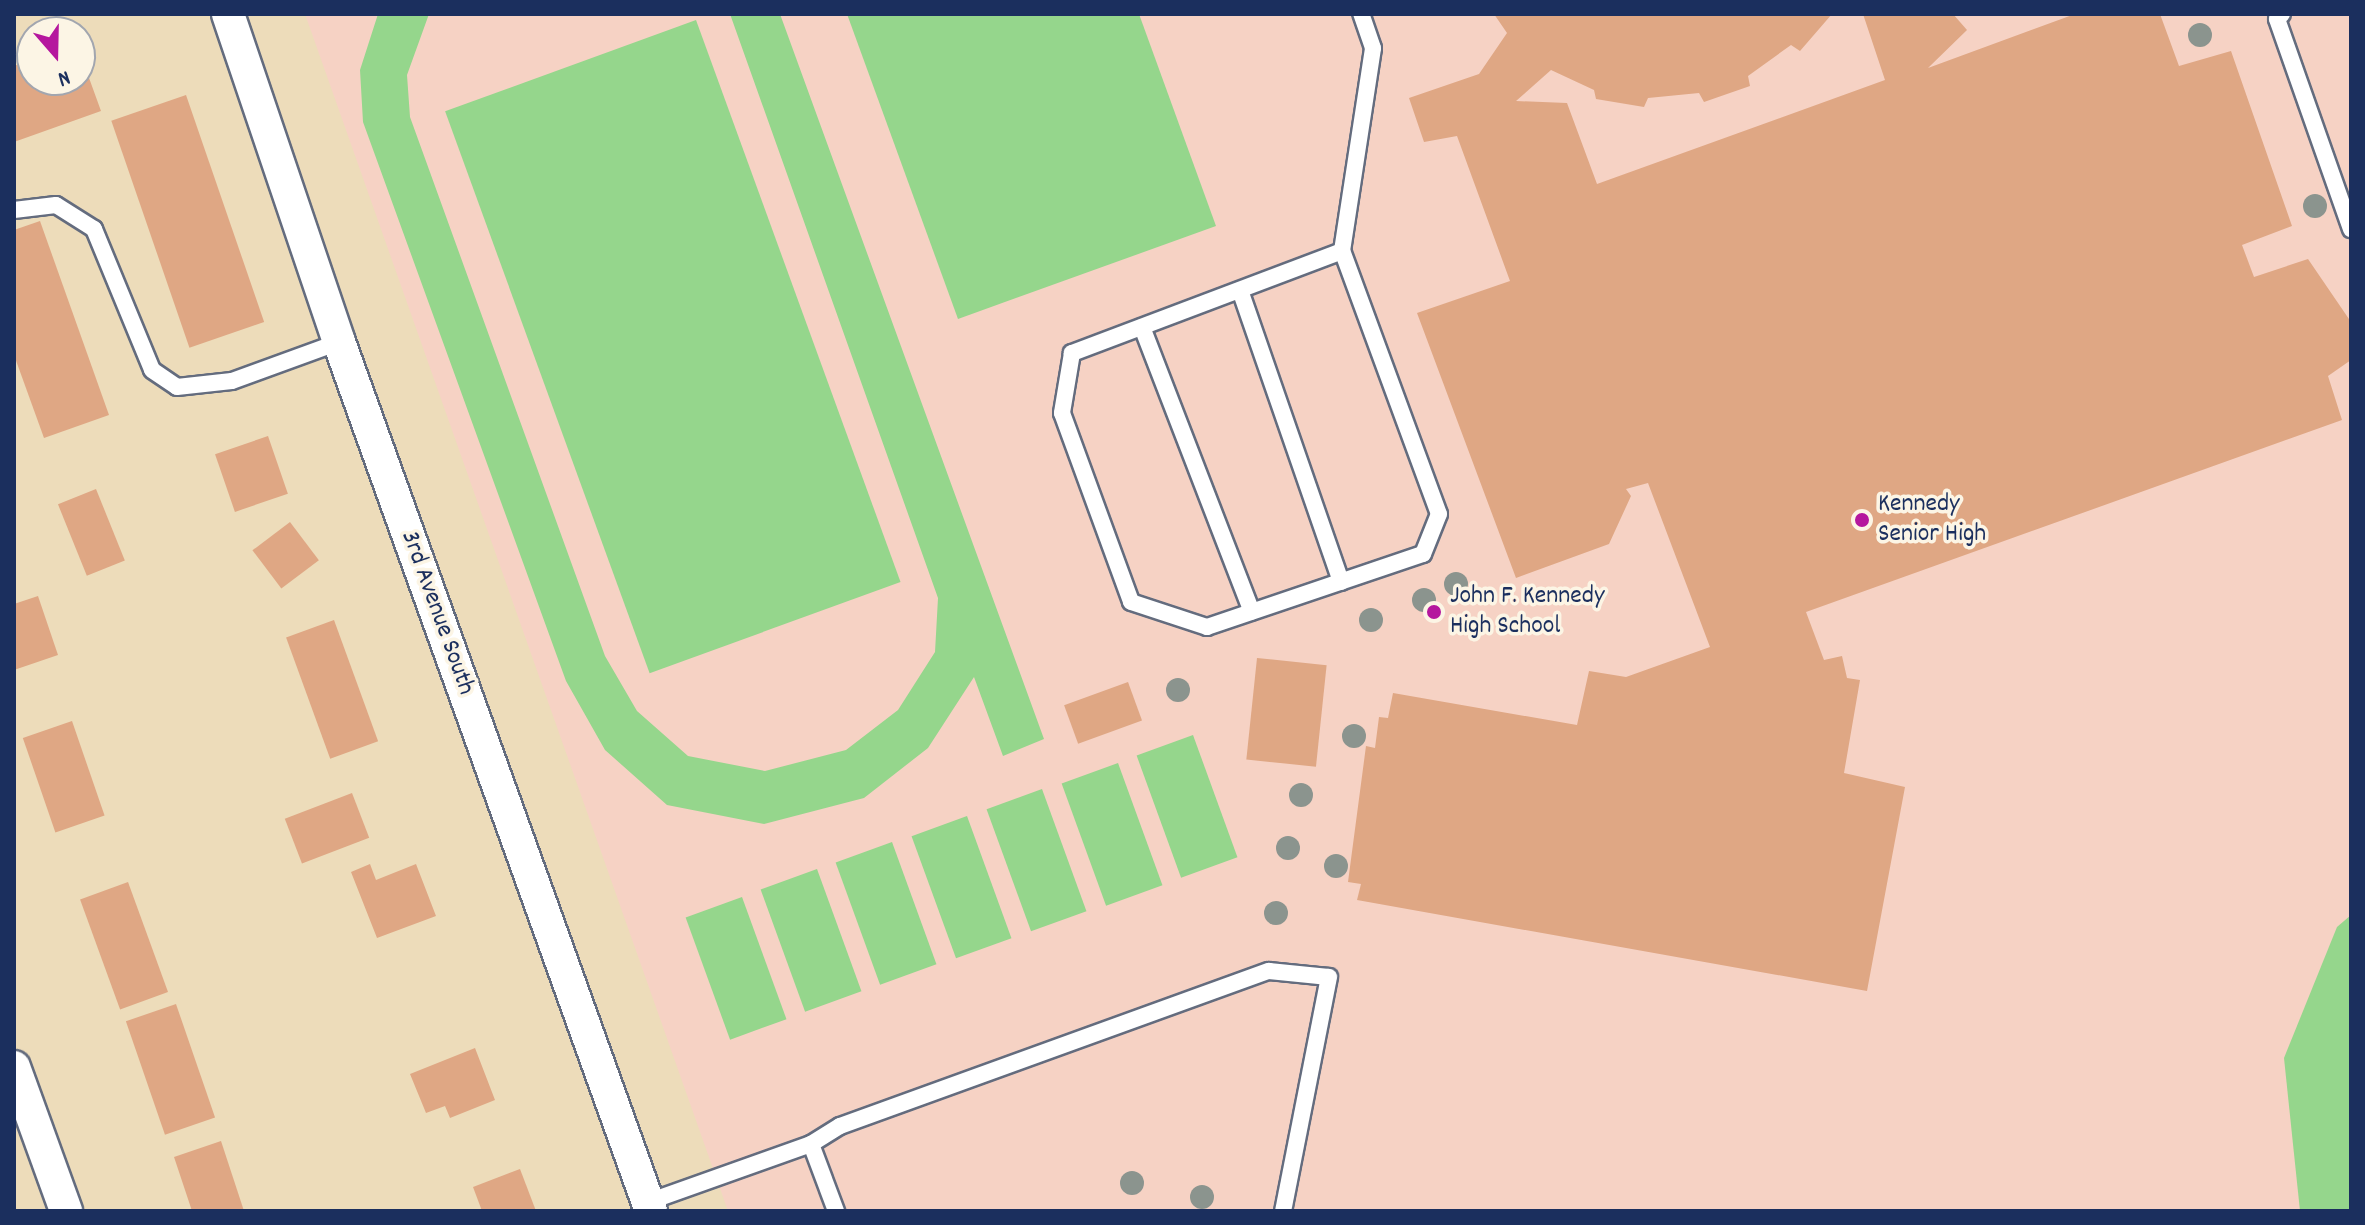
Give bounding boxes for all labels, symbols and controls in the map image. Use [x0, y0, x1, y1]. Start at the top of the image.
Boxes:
north arrow [16, 16, 96, 96]
text: N [53, 61, 74, 94]
place label: Kennedy Senior High [1878, 489, 1986, 550]
marker: Kennedy Senior High [1853, 511, 1871, 529]
street label: 3rd Avenue South [393, 527, 481, 699]
place label: John F. Kennedy High School [1450, 581, 1604, 642]
marker: John F. Kennedy High School [1425, 603, 1443, 621]

